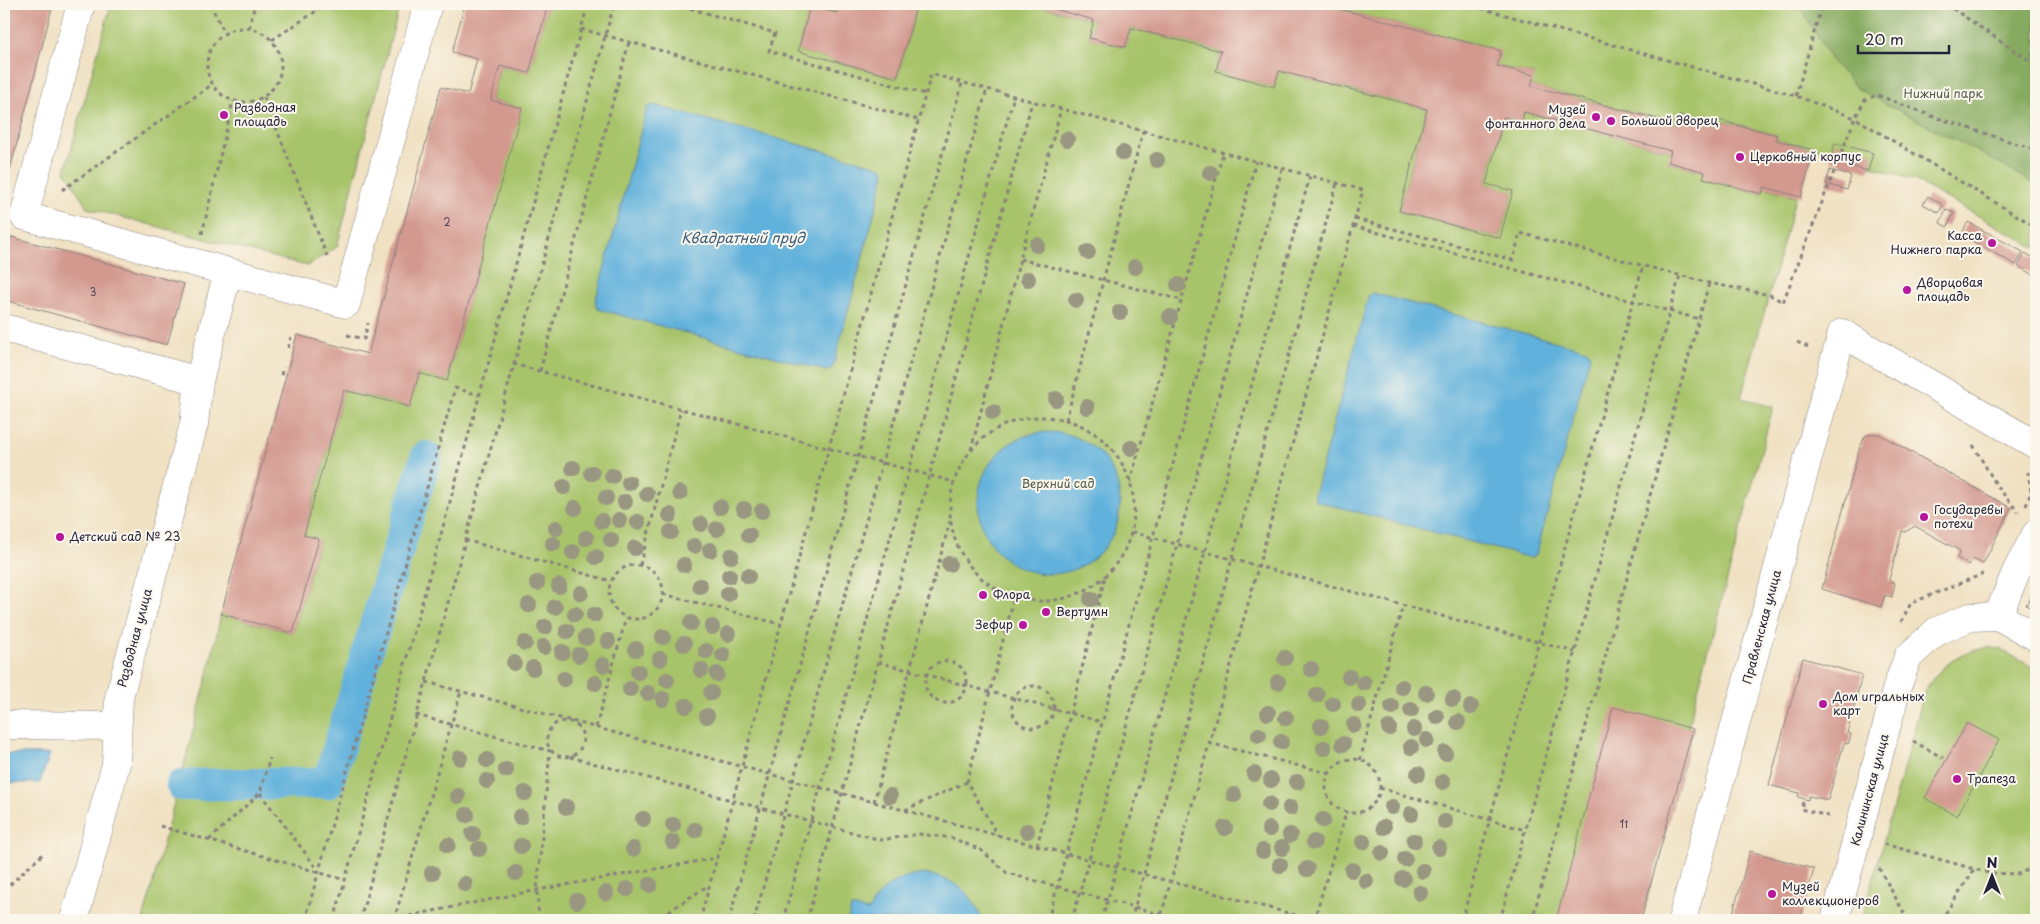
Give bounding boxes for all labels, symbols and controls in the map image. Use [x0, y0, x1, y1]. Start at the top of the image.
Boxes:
scale bar [1858, 22, 1949, 54]
text: 20 m [1865, 27, 1904, 50]
park label: Нижний парк [1903, 84, 1983, 102]
place label: Разводная площадь [234, 98, 296, 130]
place label: Музей фонтанного дела [1485, 100, 1587, 132]
marker: Разводная площадь [218, 109, 230, 121]
marker: Музей фонтанного дела [1590, 111, 1602, 123]
place label: Большой дворец [1621, 111, 1718, 129]
marker: Большой дворец [1605, 115, 1617, 127]
place label: Церковный корпус [1750, 147, 1861, 165]
marker: Церковный корпус [1734, 151, 1746, 163]
house number: 2 [443, 214, 451, 229]
place label: Касса Нижнего парка [1890, 226, 1983, 258]
water label: Квадратный пруд [681, 227, 807, 248]
marker: Касса Нижнего парка [1986, 237, 1998, 249]
place label: Дворцовая площадь [1916, 273, 1983, 305]
house number: 3 [90, 284, 96, 299]
marker: Дворцовая площадь [1901, 284, 1913, 296]
park label: Верхний сад [1022, 474, 1094, 492]
place label: Государевы потехи [1934, 500, 2003, 532]
marker: Государевы потехи [1918, 511, 1930, 523]
place label: Детский сад № 23 [69, 527, 181, 545]
marker: Детский сад № 23 [54, 531, 66, 543]
street label: Правленская улица [1737, 567, 1785, 686]
place label: Флора [993, 585, 1031, 603]
street label: Разводная улица [112, 586, 156, 689]
marker: Флора [977, 589, 989, 601]
place label: Вертумн [1056, 602, 1108, 620]
marker: Вертумн [1040, 606, 1052, 618]
place label: Зефир [975, 615, 1013, 633]
marker: Зефир [1017, 619, 1029, 631]
place label: Дом игральных карт [1832, 687, 1924, 719]
marker: Дом игральных карт [1817, 698, 1829, 710]
street label: Калининская улица [1845, 731, 1893, 848]
place label: Трапеза [1967, 769, 2016, 787]
marker: Трапеза [1951, 773, 1963, 785]
house number: 11 [1620, 816, 1628, 831]
north arrow [1968, 852, 2018, 902]
text: N [1986, 852, 1998, 873]
place label: Музей коллекционеров [1782, 877, 1879, 909]
marker: Музей коллекционеров [1766, 888, 1778, 900]

